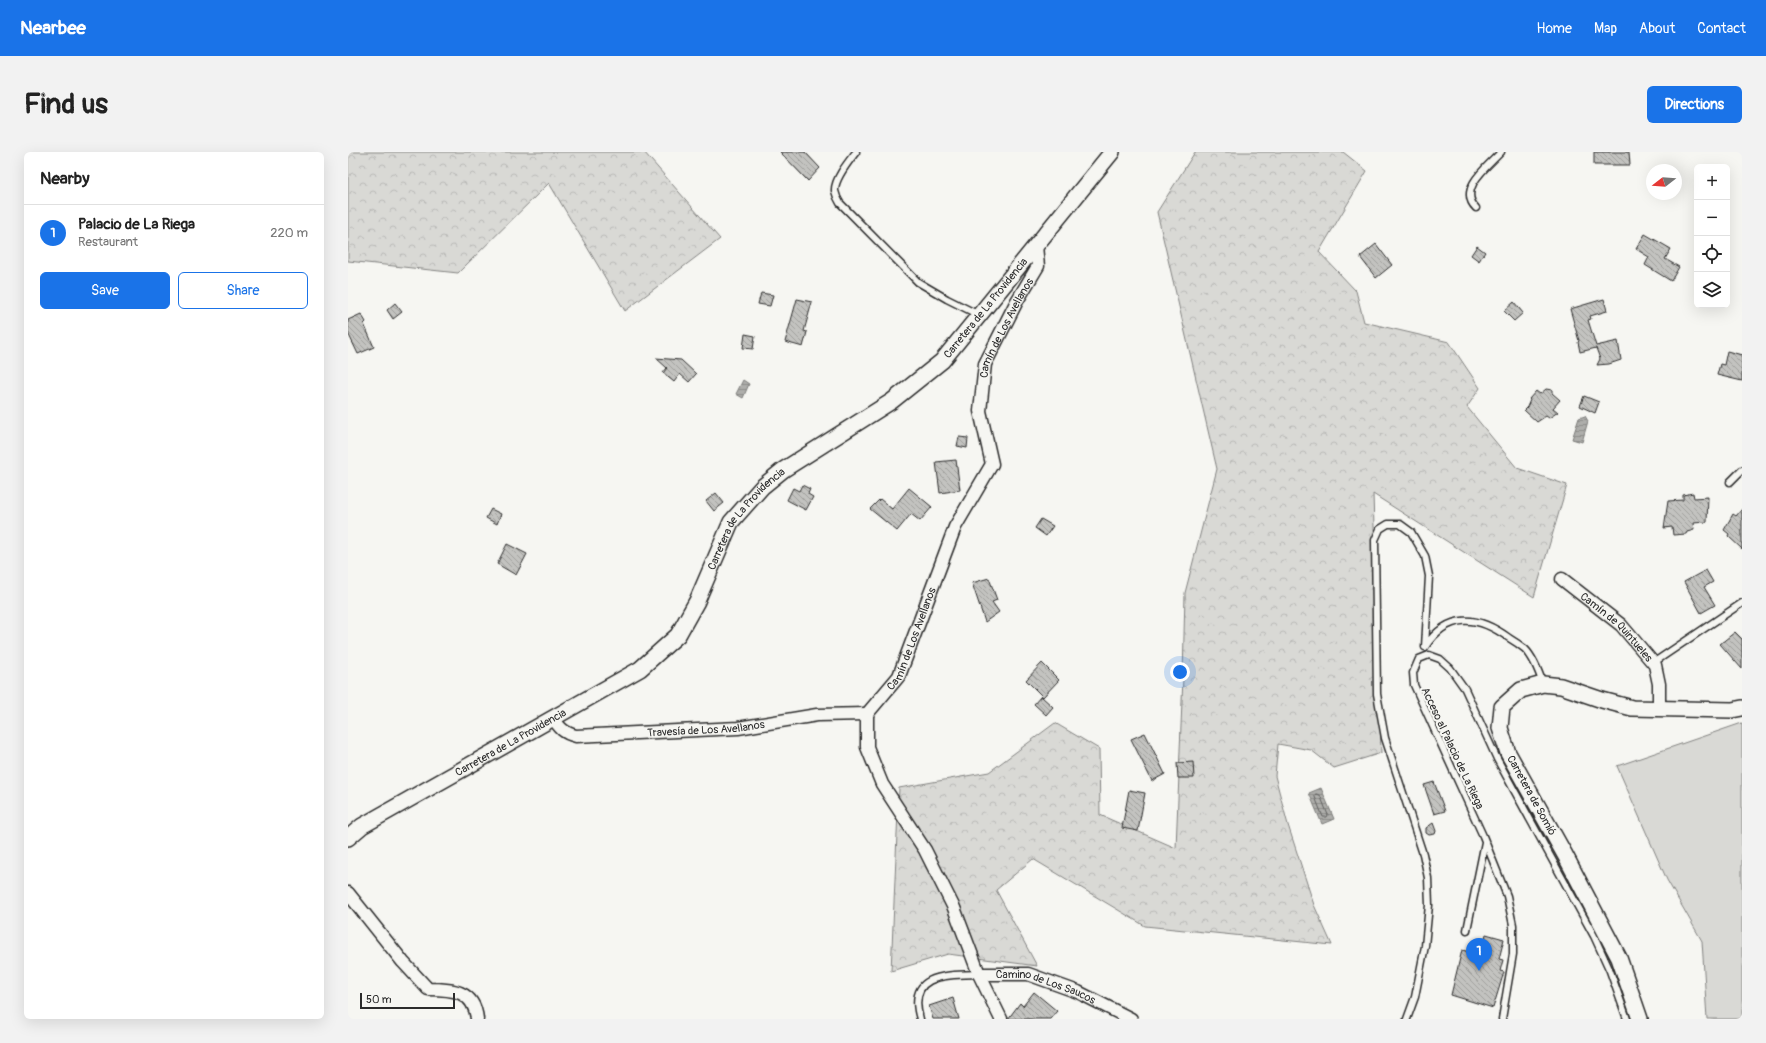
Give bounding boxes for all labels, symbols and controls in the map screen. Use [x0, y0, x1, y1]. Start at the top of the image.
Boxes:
text: Nearbee [20, 16, 86, 40]
text: Home [1537, 20, 1572, 37]
text: Map [1594, 20, 1617, 37]
text: About [1639, 20, 1675, 37]
text: Contact [1697, 20, 1746, 37]
button: Directions [1647, 86, 1742, 123]
text: Find us [24, 87, 108, 122]
north arrow [1646, 164, 1682, 200]
map controls [1694, 164, 1730, 308]
button: + [1694, 164, 1730, 200]
text: Nearby [40, 168, 89, 189]
button: − [1694, 200, 1730, 236]
text: Palacio de La Riega [78, 215, 195, 234]
text: 1 [50, 225, 56, 241]
text: 220 m [270, 225, 308, 241]
text: Restaurant [78, 234, 138, 250]
button: locate [1694, 236, 1730, 272]
street label: Carretera de La Providencia [941, 255, 1030, 361]
button: Save [40, 272, 170, 309]
button: Share [178, 272, 308, 309]
button: layers [1694, 272, 1730, 308]
street label: Camín de Los Avellanos [978, 276, 1036, 379]
street label: Carretera de La Providencia [705, 465, 788, 572]
street label: Camín de Los Avellanos [884, 586, 939, 693]
street label: Camín de Quintueles [1578, 590, 1655, 665]
your location [1170, 662, 1190, 682]
street label: Acceso al Palacio de La Riega [1419, 685, 1487, 811]
street label: Carretera de La Providencia [453, 706, 569, 779]
street label: Travesía de Los Avellanos [647, 718, 766, 739]
street label: Carretera de Somió [1504, 753, 1559, 837]
pin: 1 [1466, 938, 1492, 971]
street label: Camino de Los Saucos [996, 968, 1098, 1007]
scale bar [360, 991, 455, 1010]
text: 50 m [366, 993, 392, 1006]

